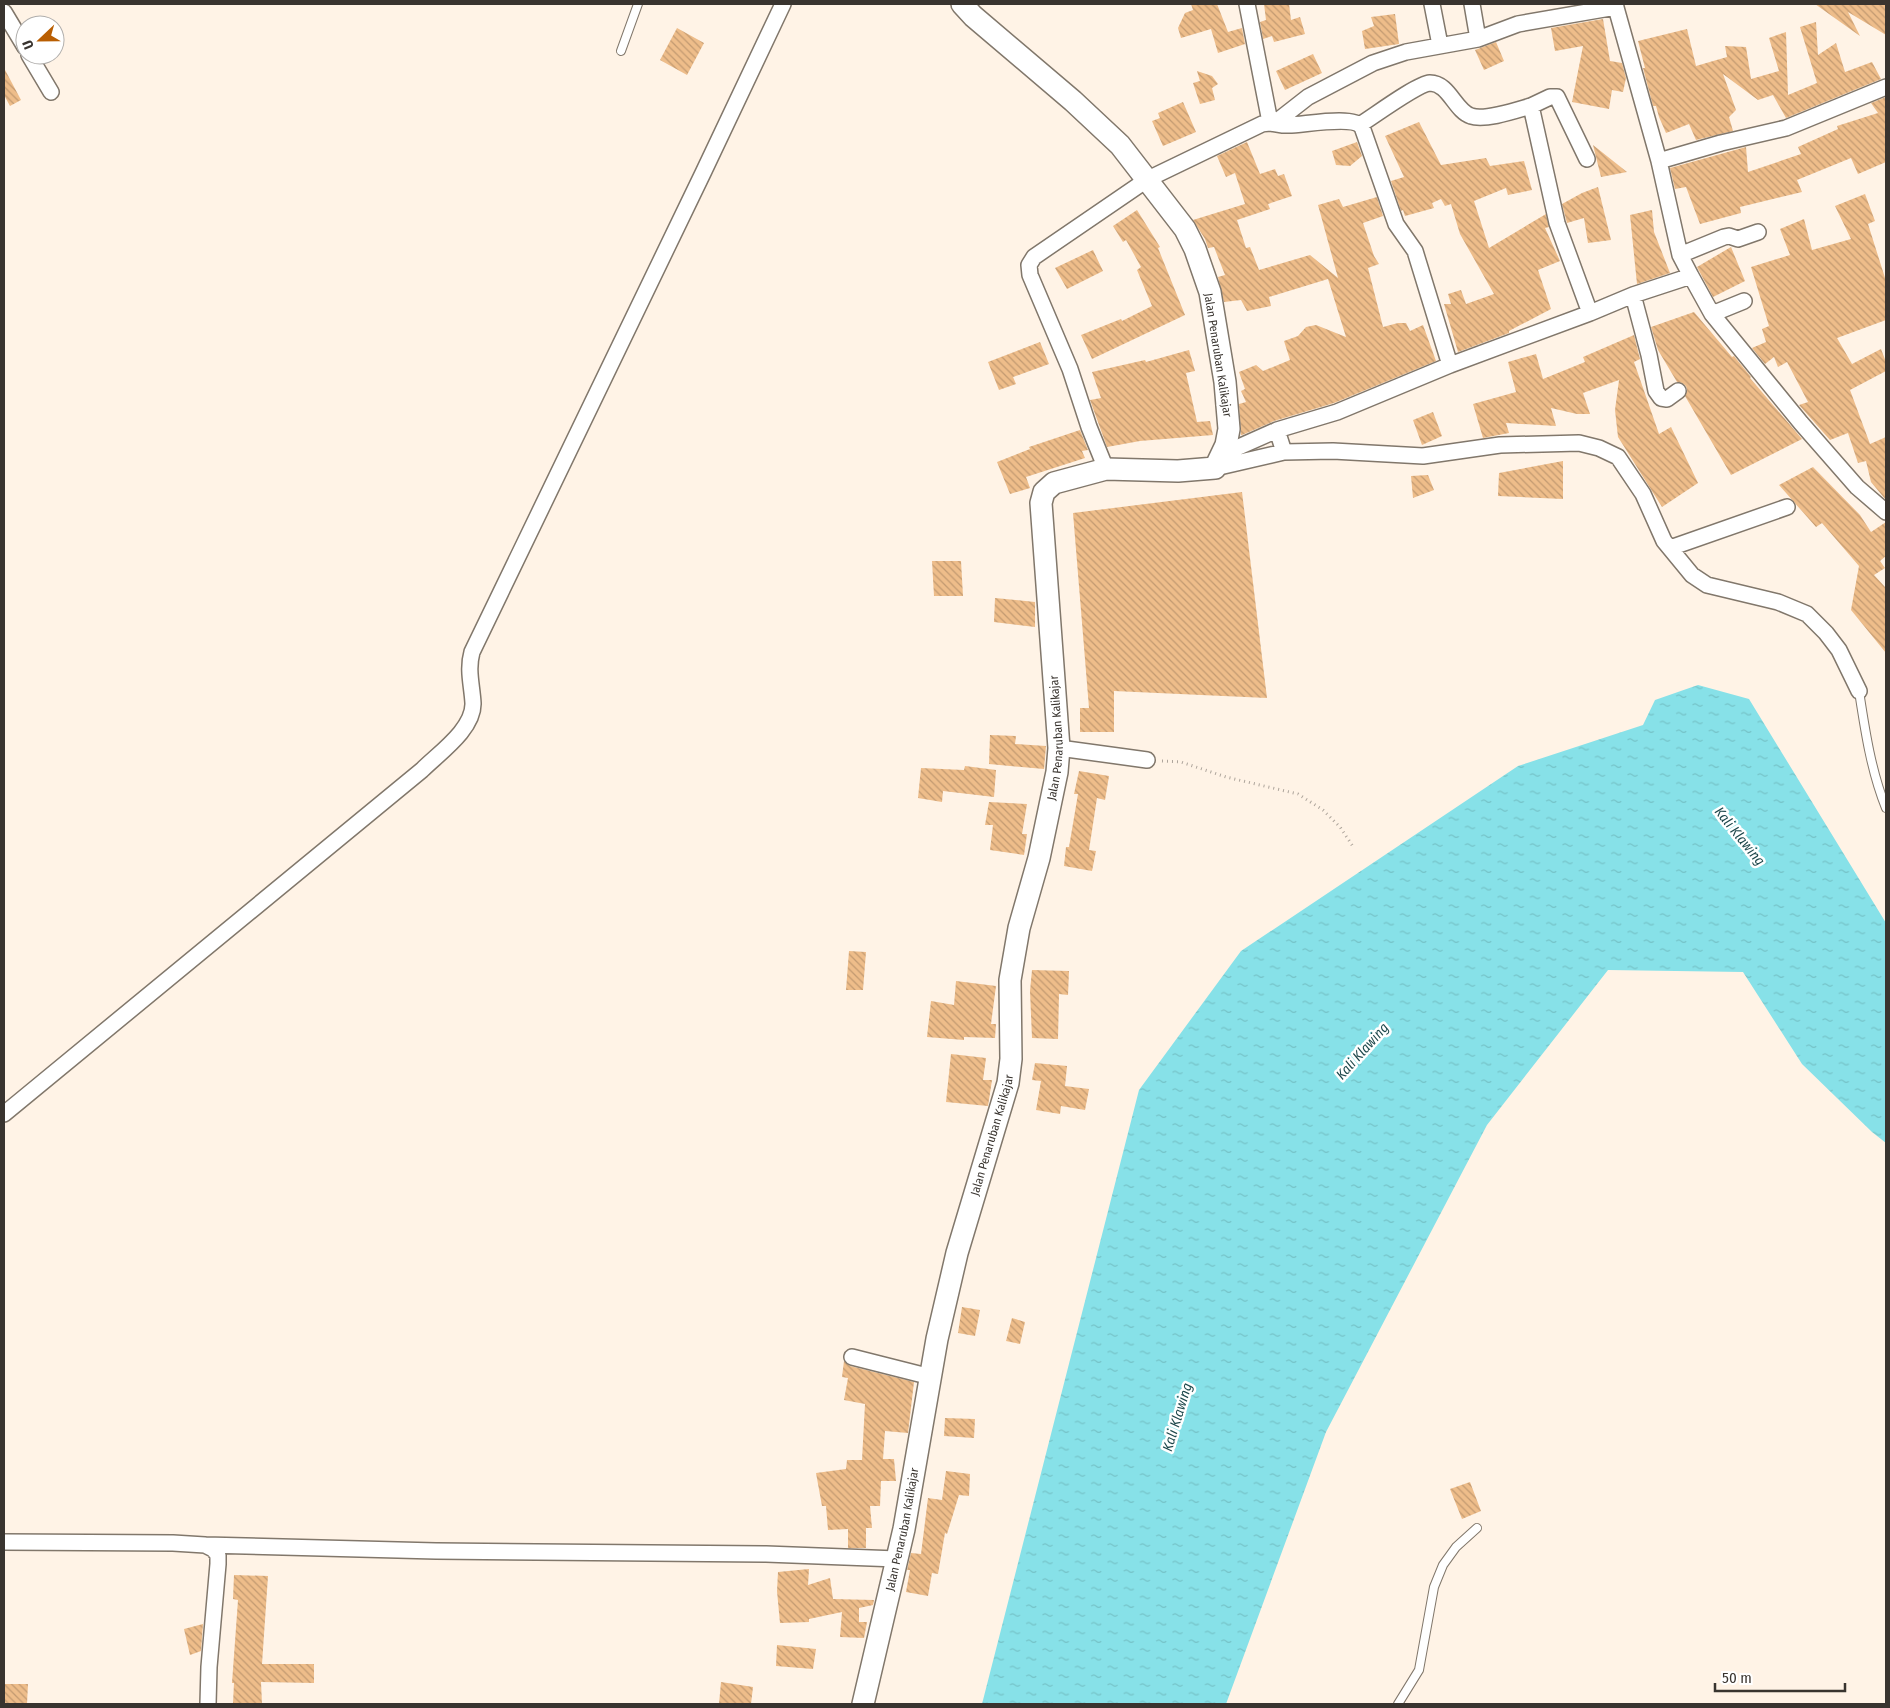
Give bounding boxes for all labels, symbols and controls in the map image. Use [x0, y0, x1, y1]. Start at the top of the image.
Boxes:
north arrow [15, 15, 65, 65]
text: U [19, 38, 38, 52]
street label: Jalan Penaruban Kalikajar [1201, 292, 1235, 419]
street label: Jalan Penaruban Kalikajar [1044, 674, 1066, 802]
water label: Kali Klawing [1711, 804, 1768, 869]
water label: Kali Klawing [1332, 1019, 1392, 1083]
street label: Jalan Penaruban Kalikajar [968, 1073, 1016, 1197]
water label: Kali Klawing [1159, 1381, 1196, 1453]
street label: Jalan Penaruban Kalikajar [883, 1466, 922, 1592]
scale bar [1715, 1660, 1845, 1692]
text: 50 m [1722, 1669, 1752, 1687]

